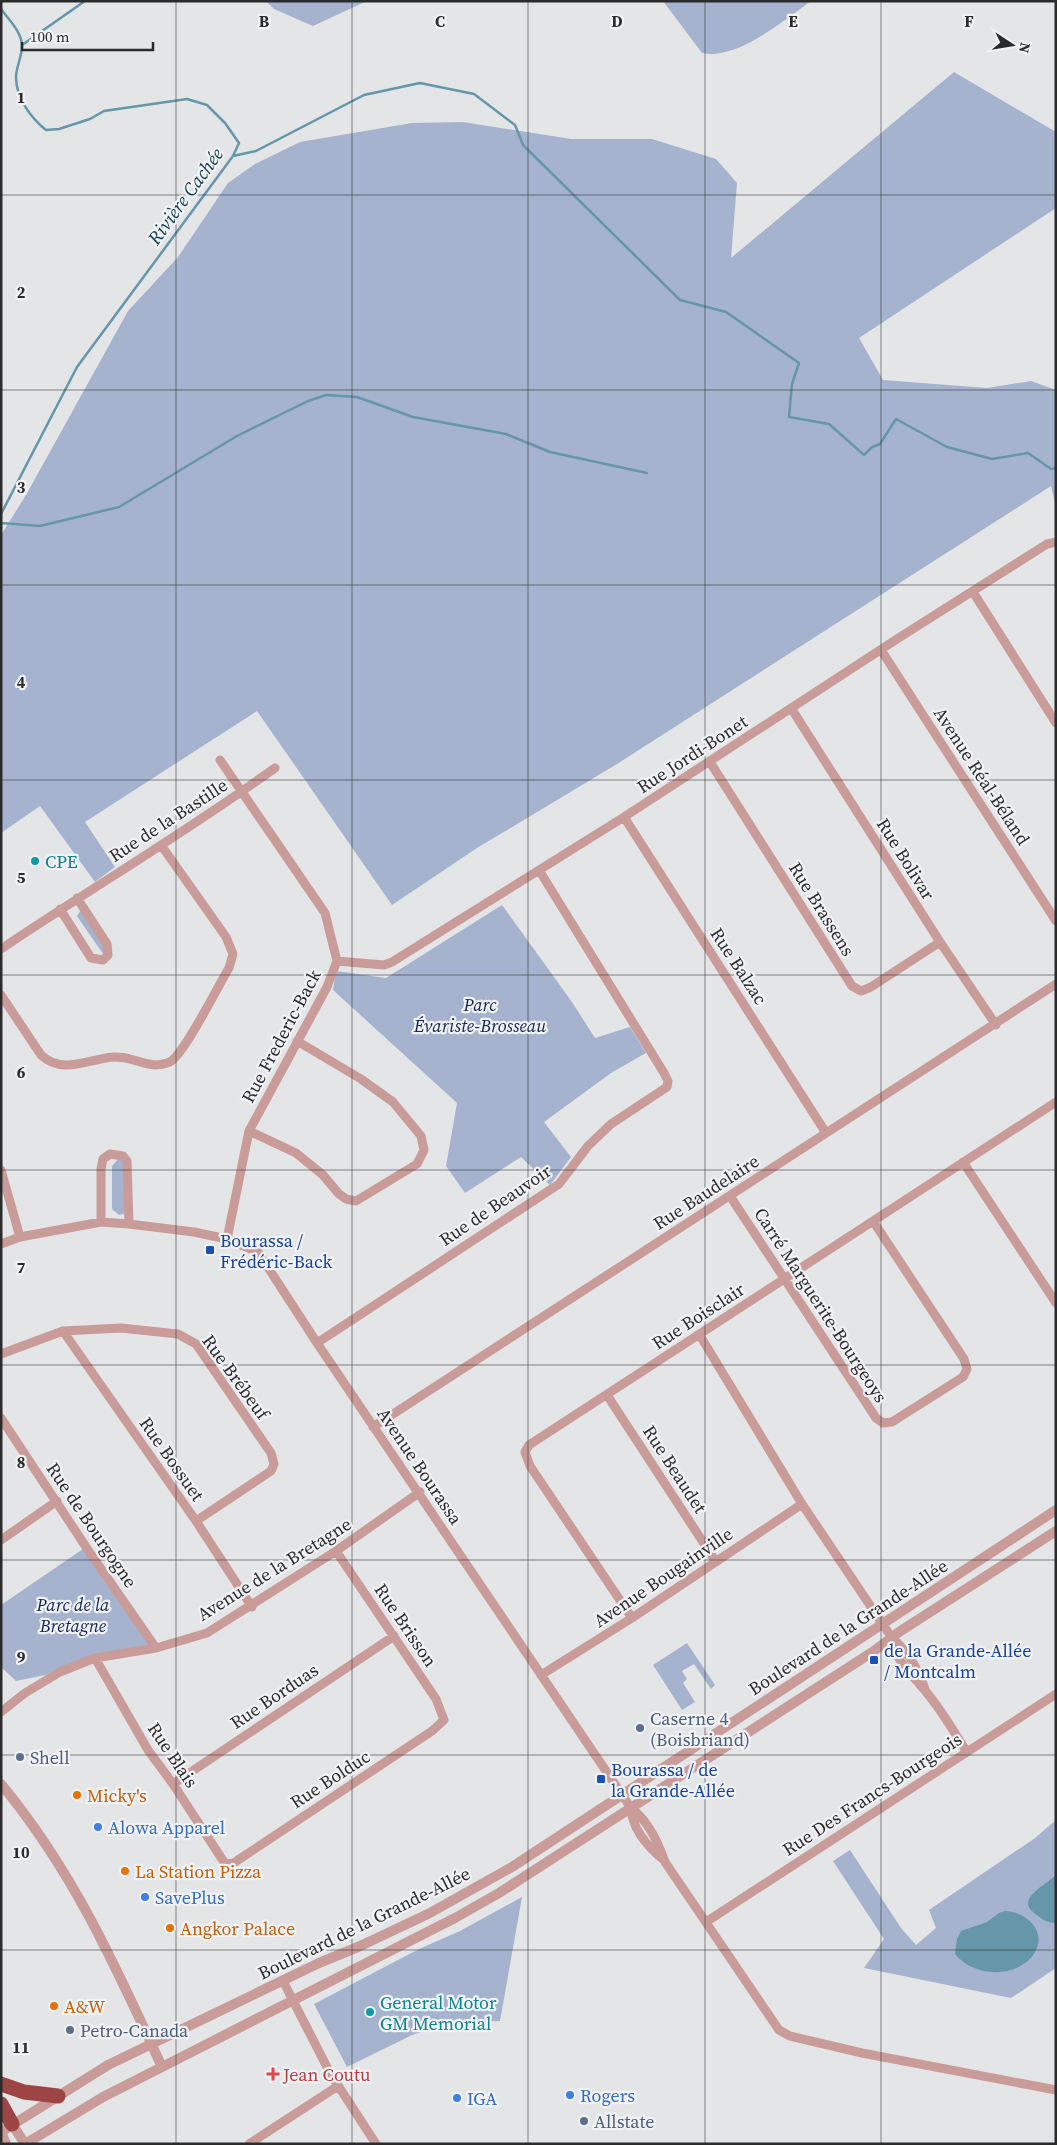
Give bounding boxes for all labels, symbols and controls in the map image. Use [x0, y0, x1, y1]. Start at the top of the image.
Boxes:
text: B [259, 10, 270, 32]
text: C [435, 10, 445, 32]
text: D [611, 10, 623, 32]
text: E [788, 10, 798, 32]
text: F [964, 10, 974, 32]
scale bar [22, 20, 154, 52]
north arrow [987, 20, 1037, 70]
text: 100 m [30, 26, 70, 47]
text: N [1014, 41, 1036, 55]
text: 1 [17, 86, 25, 108]
water label: Rivière Cachée [140, 142, 229, 251]
text: 2 [17, 281, 26, 303]
text: 3 [17, 476, 26, 498]
text: 4 [17, 671, 26, 693]
street label: Avenue Réal-Béland [928, 702, 1036, 850]
street label: Rue Jordi-Bonet [632, 709, 752, 799]
street label: Rue de la Bastille [104, 772, 232, 868]
street label: Rue Bolivar [871, 813, 941, 905]
place label: CPE [45, 849, 78, 874]
marker: CPE [29, 855, 41, 867]
street label: Rue Brassens [783, 857, 861, 961]
text: 5 [17, 866, 26, 888]
street label: Rue Balzac [705, 923, 773, 1010]
street label: Rue Frederic-Back [235, 965, 327, 1107]
park label: Parc Évariste-Brosseau [413, 992, 547, 1038]
text: 6 [17, 1061, 26, 1083]
street label: Rue Baudelaire [648, 1148, 764, 1236]
street label: Rue de Beauvoir [434, 1158, 556, 1252]
street label: Carré Marguerite-Bourgeoys [749, 1203, 894, 1407]
place label: Bourassa / Frédéric-Back [220, 1228, 332, 1274]
marker: Bourassa / Frédéric-Back [204, 1244, 216, 1256]
text: 7 [17, 1256, 26, 1278]
street label: Rue Boisclair [647, 1277, 749, 1355]
street label: Rue Brébeuf [197, 1329, 276, 1426]
street label: Avenue Bourassa [372, 1403, 469, 1530]
street label: Rue Bossuet [134, 1412, 210, 1506]
street label: Rue Beaudet [637, 1420, 713, 1518]
text: 8 [17, 1451, 25, 1473]
street label: Rue de Bourgogne [41, 1457, 143, 1593]
street label: Avenue de la Bretagne [192, 1511, 356, 1627]
street label: Avenue Bougainville [588, 1521, 738, 1633]
street label: Boulevard de la Grande-Allée [743, 1553, 953, 1701]
street label: Rue Brisson [369, 1578, 443, 1672]
park label: Parc de la Bretagne [36, 1592, 110, 1638]
place label: de la Grande-Allée / Montcalm [884, 1638, 1031, 1684]
text: 9 [17, 1646, 26, 1668]
marker: de la Grande-Allée / Montcalm [868, 1654, 880, 1666]
street label: Rue Borduas [225, 1657, 323, 1735]
place label: Caserne 4 (Boisbriand) [650, 1706, 750, 1752]
street label: Rue Blais [142, 1717, 204, 1793]
marker: Caserne 4 (Boisbriand) [634, 1722, 646, 1734]
street label: Rue Des Francs-Bourgeois [777, 1726, 967, 1861]
street label: Rue Bolduc [285, 1744, 375, 1814]
place label: Shell [30, 1745, 70, 1770]
marker: Shell [14, 1751, 26, 1763]
place label: Bourassa / de la Grande-Allée [611, 1757, 735, 1803]
marker: Bourassa / de la Grande-Allée [595, 1773, 607, 1785]
place label: Micky's [87, 1783, 147, 1808]
marker: Micky's [71, 1789, 83, 1801]
place label: Alowa Apparel [108, 1815, 225, 1840]
marker: Alowa Apparel [92, 1821, 104, 1833]
text: 10 [12, 1841, 30, 1863]
place label: La Station Pizza [135, 1859, 262, 1884]
street label: Boulevard de la Grande-Allée [254, 1861, 474, 1985]
marker: La Station Pizza [119, 1865, 131, 1877]
place label: SavePlus [155, 1885, 225, 1910]
marker: SavePlus [139, 1891, 151, 1903]
place label: Angkor Palace [180, 1916, 295, 1941]
marker: Angkor Palace [164, 1922, 176, 1934]
place label: General Motor GM Memorial [380, 1990, 497, 2036]
place label: A&W [64, 1994, 106, 2019]
marker: A&W [48, 2000, 60, 2012]
marker: General Motor GM Memorial [364, 2006, 376, 2018]
place label: Petro-Canada [80, 2018, 189, 2043]
marker: Petro-Canada [64, 2024, 76, 2036]
text: 11 [12, 2036, 30, 2058]
place label: Jean Coutu [282, 2062, 370, 2087]
marker: Jean Coutu [267, 2068, 279, 2080]
place label: Rogers [580, 2083, 635, 2108]
place label: IGA [467, 2086, 497, 2111]
marker: Rogers [564, 2089, 576, 2101]
marker: IGA [451, 2092, 463, 2104]
place label: Allstate [594, 2109, 655, 2134]
marker: Allstate [578, 2115, 590, 2127]

